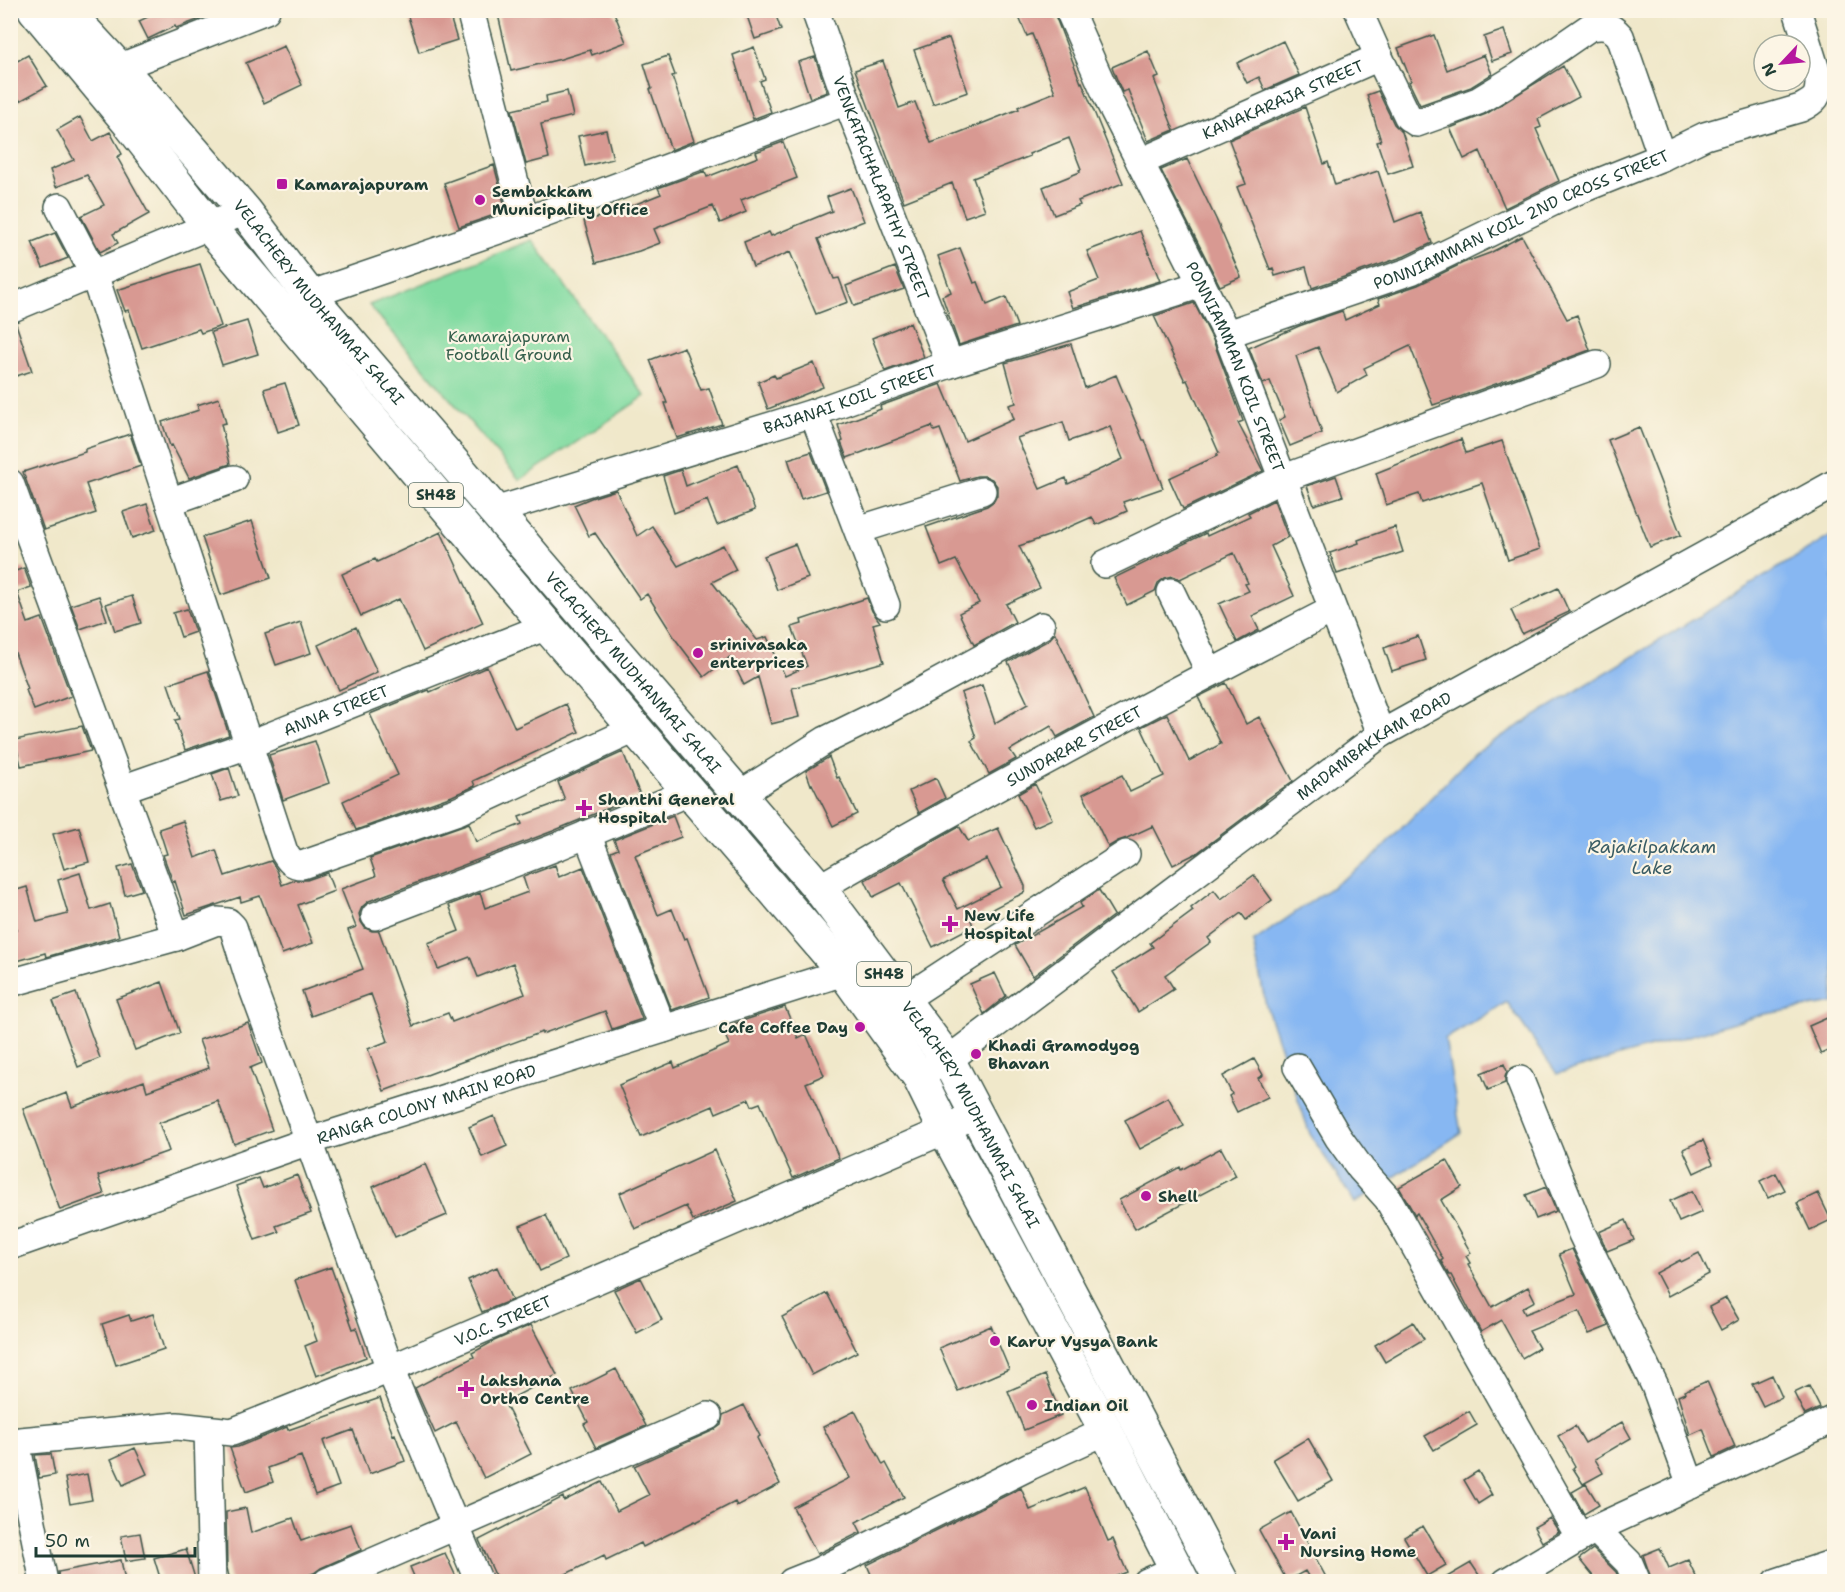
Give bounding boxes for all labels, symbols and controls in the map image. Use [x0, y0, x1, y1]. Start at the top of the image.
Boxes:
north arrow [1752, 33, 1812, 93]
street label: KANAKARAJA STREET [1199, 55, 1367, 144]
text: N [1757, 59, 1781, 80]
street label: VENKATACHALAPATHY STREET [828, 73, 934, 303]
street label: PONNIAMMAN KOIL 2ND CROSS STREET [1371, 145, 1673, 294]
place label: Kamarajapuram [294, 174, 429, 195]
marker: Kamarajapuram [275, 177, 289, 191]
place label: Sembakkam Municipality Office [492, 181, 649, 220]
marker: Sembakkam Municipality Office [473, 193, 487, 207]
street label: VELACHERY MUDHANMAI SALAI [228, 195, 409, 409]
street label: PONNIAMMAN KOIL STREET [1181, 258, 1289, 475]
park label: Kamarajapuram Football Ground [446, 326, 572, 365]
street label: BAJANAI KOIL STREET [761, 360, 939, 439]
road number: SH48 [409, 483, 463, 507]
street label: VELACHERY MUDHANMAI SALAI [541, 567, 726, 778]
place label: srinivasaka enterprices [710, 634, 807, 673]
marker: srinivasaka enterprices [691, 646, 705, 660]
street label: ANNA STREET [280, 680, 392, 741]
street label: MADAMBAKKAM ROAD [1292, 687, 1455, 805]
street label: SUNDARAR STREET [1002, 701, 1146, 791]
place label: Shanthi General Hospital [598, 789, 735, 828]
marker: Shanthi General Hospital [575, 799, 593, 817]
water label: Rajakilpakkam Lake [1588, 835, 1716, 880]
place label: New Life Hospital [964, 905, 1035, 944]
marker: New Life Hospital [941, 915, 959, 933]
road number: SH48 [857, 962, 911, 986]
street label: VELACHERY MUDHANMAI SALAI [896, 997, 1044, 1232]
place label: Cafe Coffee Day [718, 1017, 848, 1038]
marker: Cafe Coffee Day [853, 1020, 867, 1034]
place label: Khadi Gramodyog Bhavan [988, 1035, 1139, 1074]
marker: Khadi Gramodyog Bhavan [969, 1047, 983, 1061]
street label: RANGA COLONY MAIN ROAD [314, 1060, 539, 1149]
place label: Shell [1158, 1186, 1199, 1207]
marker: Shell [1139, 1189, 1153, 1203]
street label: V.O.C. STREET [451, 1291, 555, 1351]
place label: Karur Vysya Bank [1007, 1331, 1158, 1352]
marker: Karur Vysya Bank [988, 1334, 1002, 1348]
place label: Lakshana Ortho Centre [480, 1370, 590, 1409]
marker: Lakshana Ortho Centre [457, 1380, 475, 1398]
place label: Indian Oil [1044, 1395, 1129, 1416]
marker: Indian Oil [1025, 1398, 1039, 1412]
scale bar [36, 1520, 195, 1558]
place label: Vani Nursing Home [1300, 1523, 1417, 1562]
text: 50 m [45, 1529, 90, 1553]
marker: Vani Nursing Home [1277, 1533, 1295, 1551]

